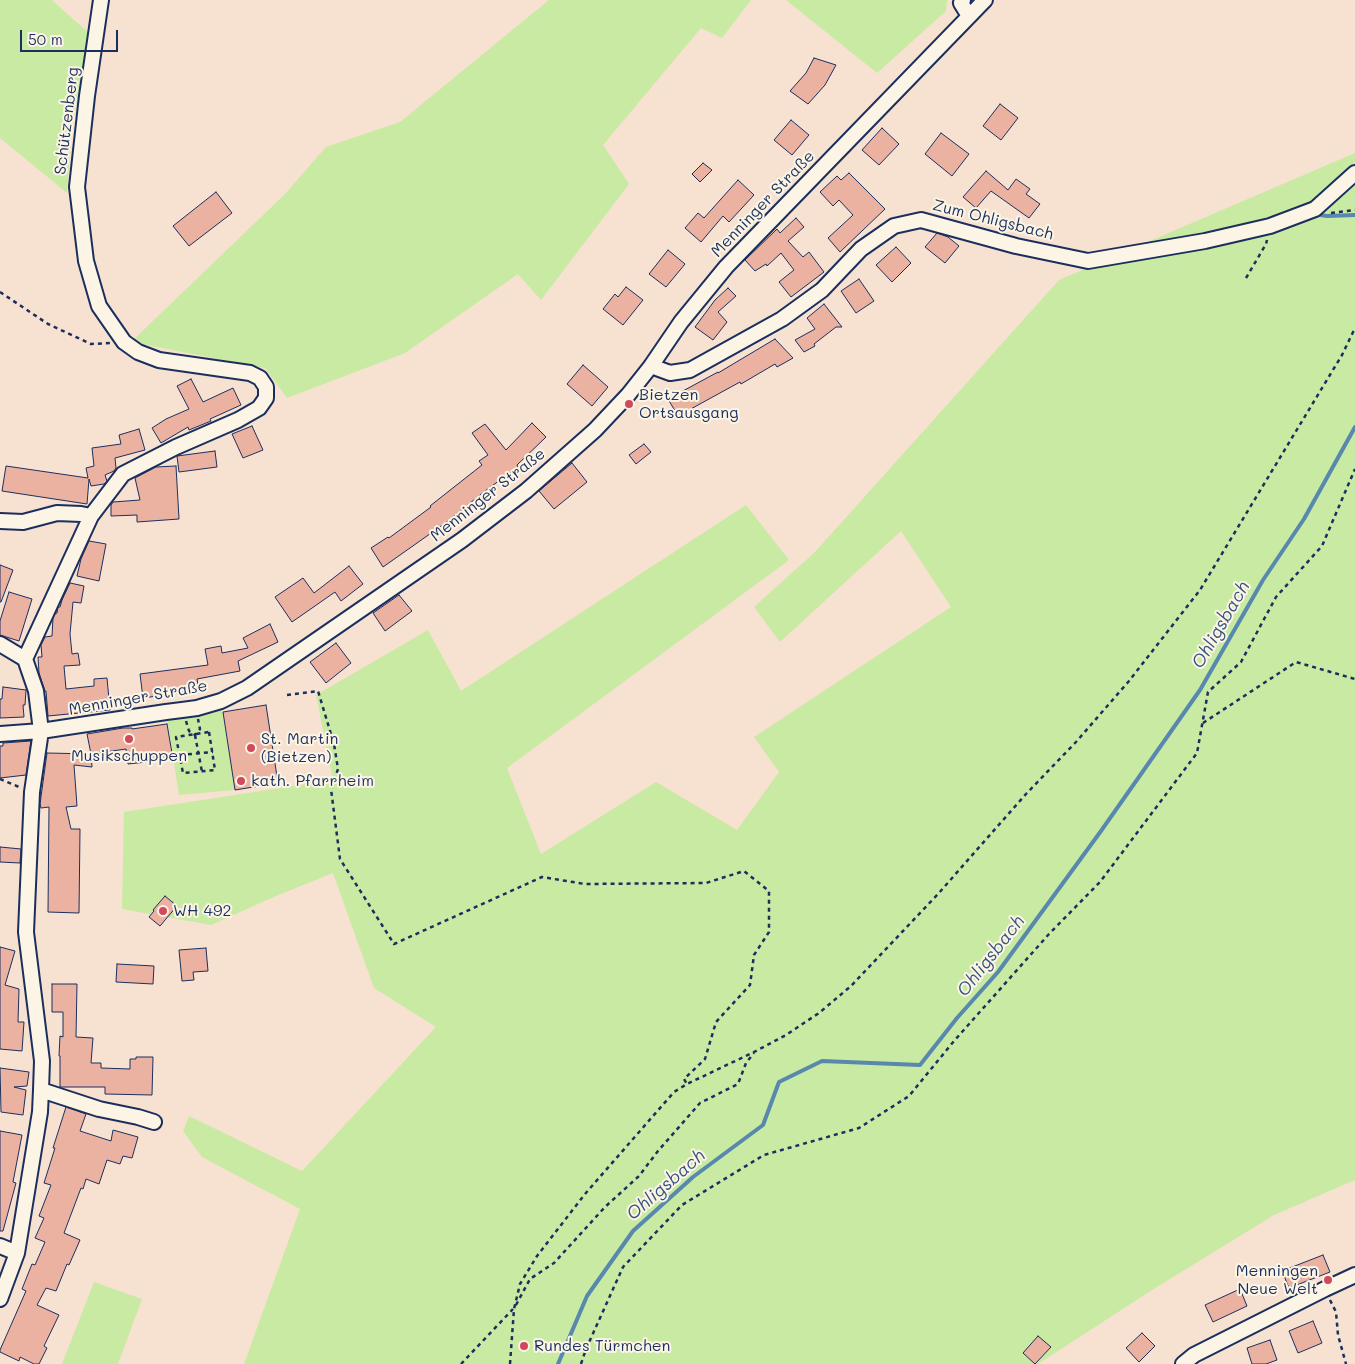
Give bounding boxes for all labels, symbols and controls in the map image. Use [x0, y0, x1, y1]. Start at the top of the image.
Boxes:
scale bar [22, 20, 120, 52]
text: 50 m [28, 29, 63, 49]
street label: Schützenberg [51, 66, 83, 176]
street label: Menninger Straße [707, 147, 819, 261]
street label: Zum Ohligsbach [931, 196, 1055, 244]
place label: Bietzen Ortsausgang [639, 385, 738, 423]
marker: Bietzen Ortsausgang [623, 398, 635, 410]
street label: Menninger Straße [427, 444, 549, 546]
water label: Ohligsbach [1187, 578, 1255, 672]
street label: Menninger Straße [67, 676, 209, 720]
place label: St. Martin (Bietzen) [261, 729, 338, 767]
marker: Musikschuppen [123, 733, 135, 745]
marker: St. Martin (Bietzen) [245, 742, 257, 754]
place label: Musikschuppen [71, 746, 187, 766]
place label: kath. Pfarrheim [251, 771, 374, 791]
marker: kath. Pfarrheim [235, 775, 247, 787]
place label: WH 492 [173, 901, 231, 921]
marker: WH 492 [157, 905, 169, 917]
water label: Ohligsbach [953, 911, 1029, 1001]
water label: Ohligsbach [622, 1145, 710, 1225]
place label: Menningen Neue Welt [1236, 1261, 1318, 1299]
marker: Menningen Neue Welt [1322, 1274, 1334, 1286]
place label: Rundes Türmchen [534, 1336, 670, 1356]
marker: Rundes Türmchen [518, 1340, 530, 1352]

